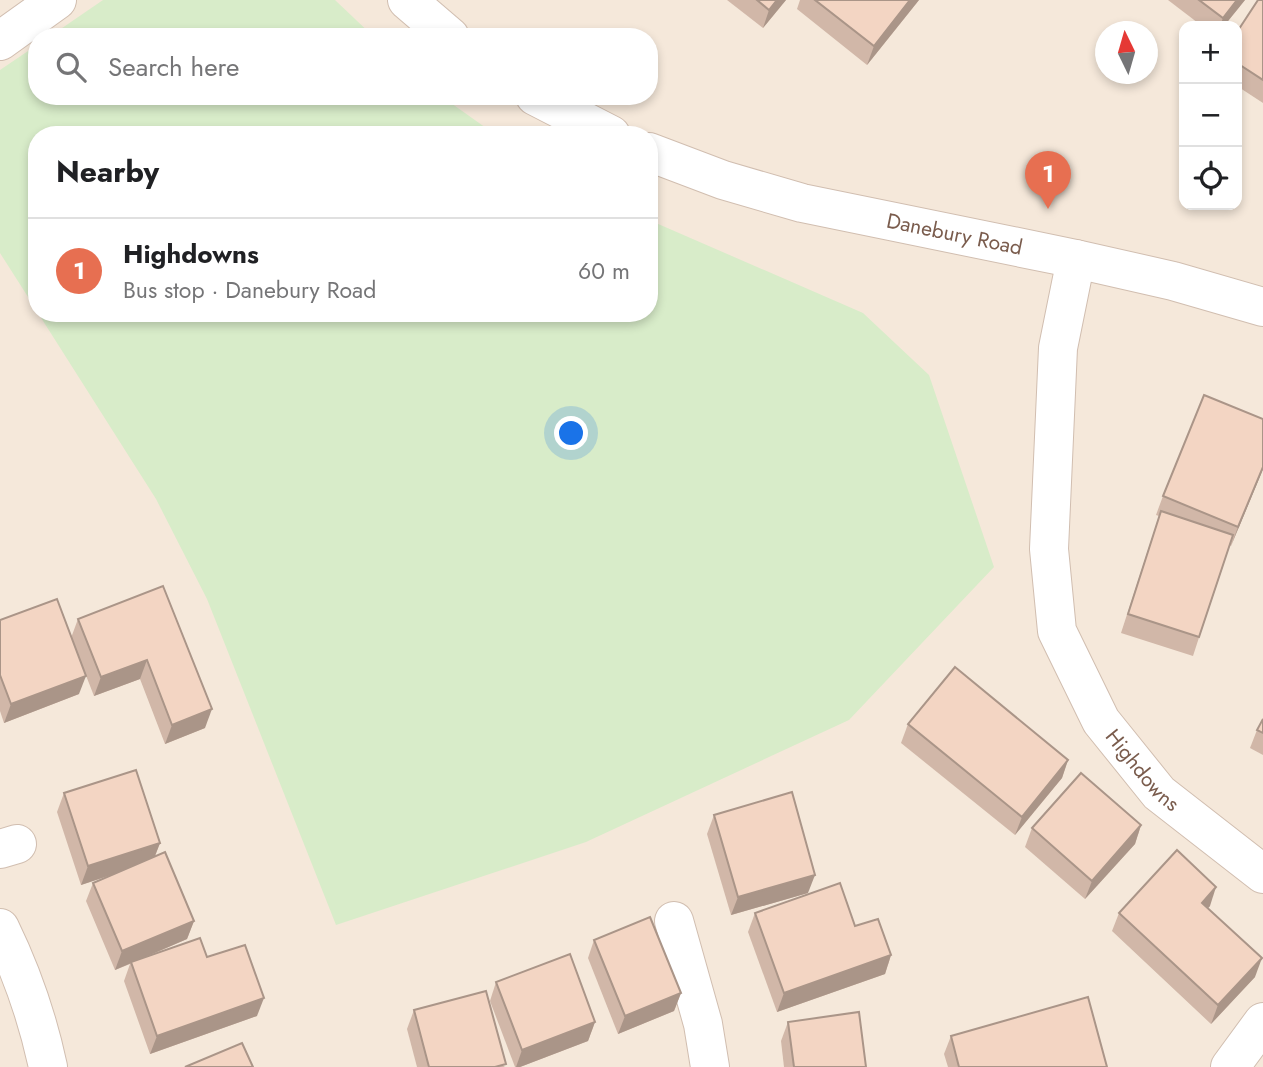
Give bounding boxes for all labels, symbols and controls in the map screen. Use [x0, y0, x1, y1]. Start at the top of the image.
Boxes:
north arrow [1095, 21, 1158, 84]
map controls [1179, 21, 1242, 210]
button: + [1179, 21, 1242, 84]
search box [28, 28, 658, 105]
icon: search [52, 48, 90, 86]
text: Search here [108, 48, 240, 86]
button: − [1179, 84, 1242, 147]
button: locate [1179, 147, 1242, 210]
text: Nearby [56, 150, 159, 193]
pin: 1 [1025, 151, 1071, 209]
street label: Danebury Road [884, 206, 1025, 263]
text: Highdowns [123, 235, 259, 273]
text: 1 [73, 254, 85, 288]
text: 60 m [578, 254, 630, 288]
text: Bus stop · Danebury Road [123, 273, 376, 307]
your location [554, 416, 588, 450]
street label: Highdowns [1098, 723, 1186, 818]

